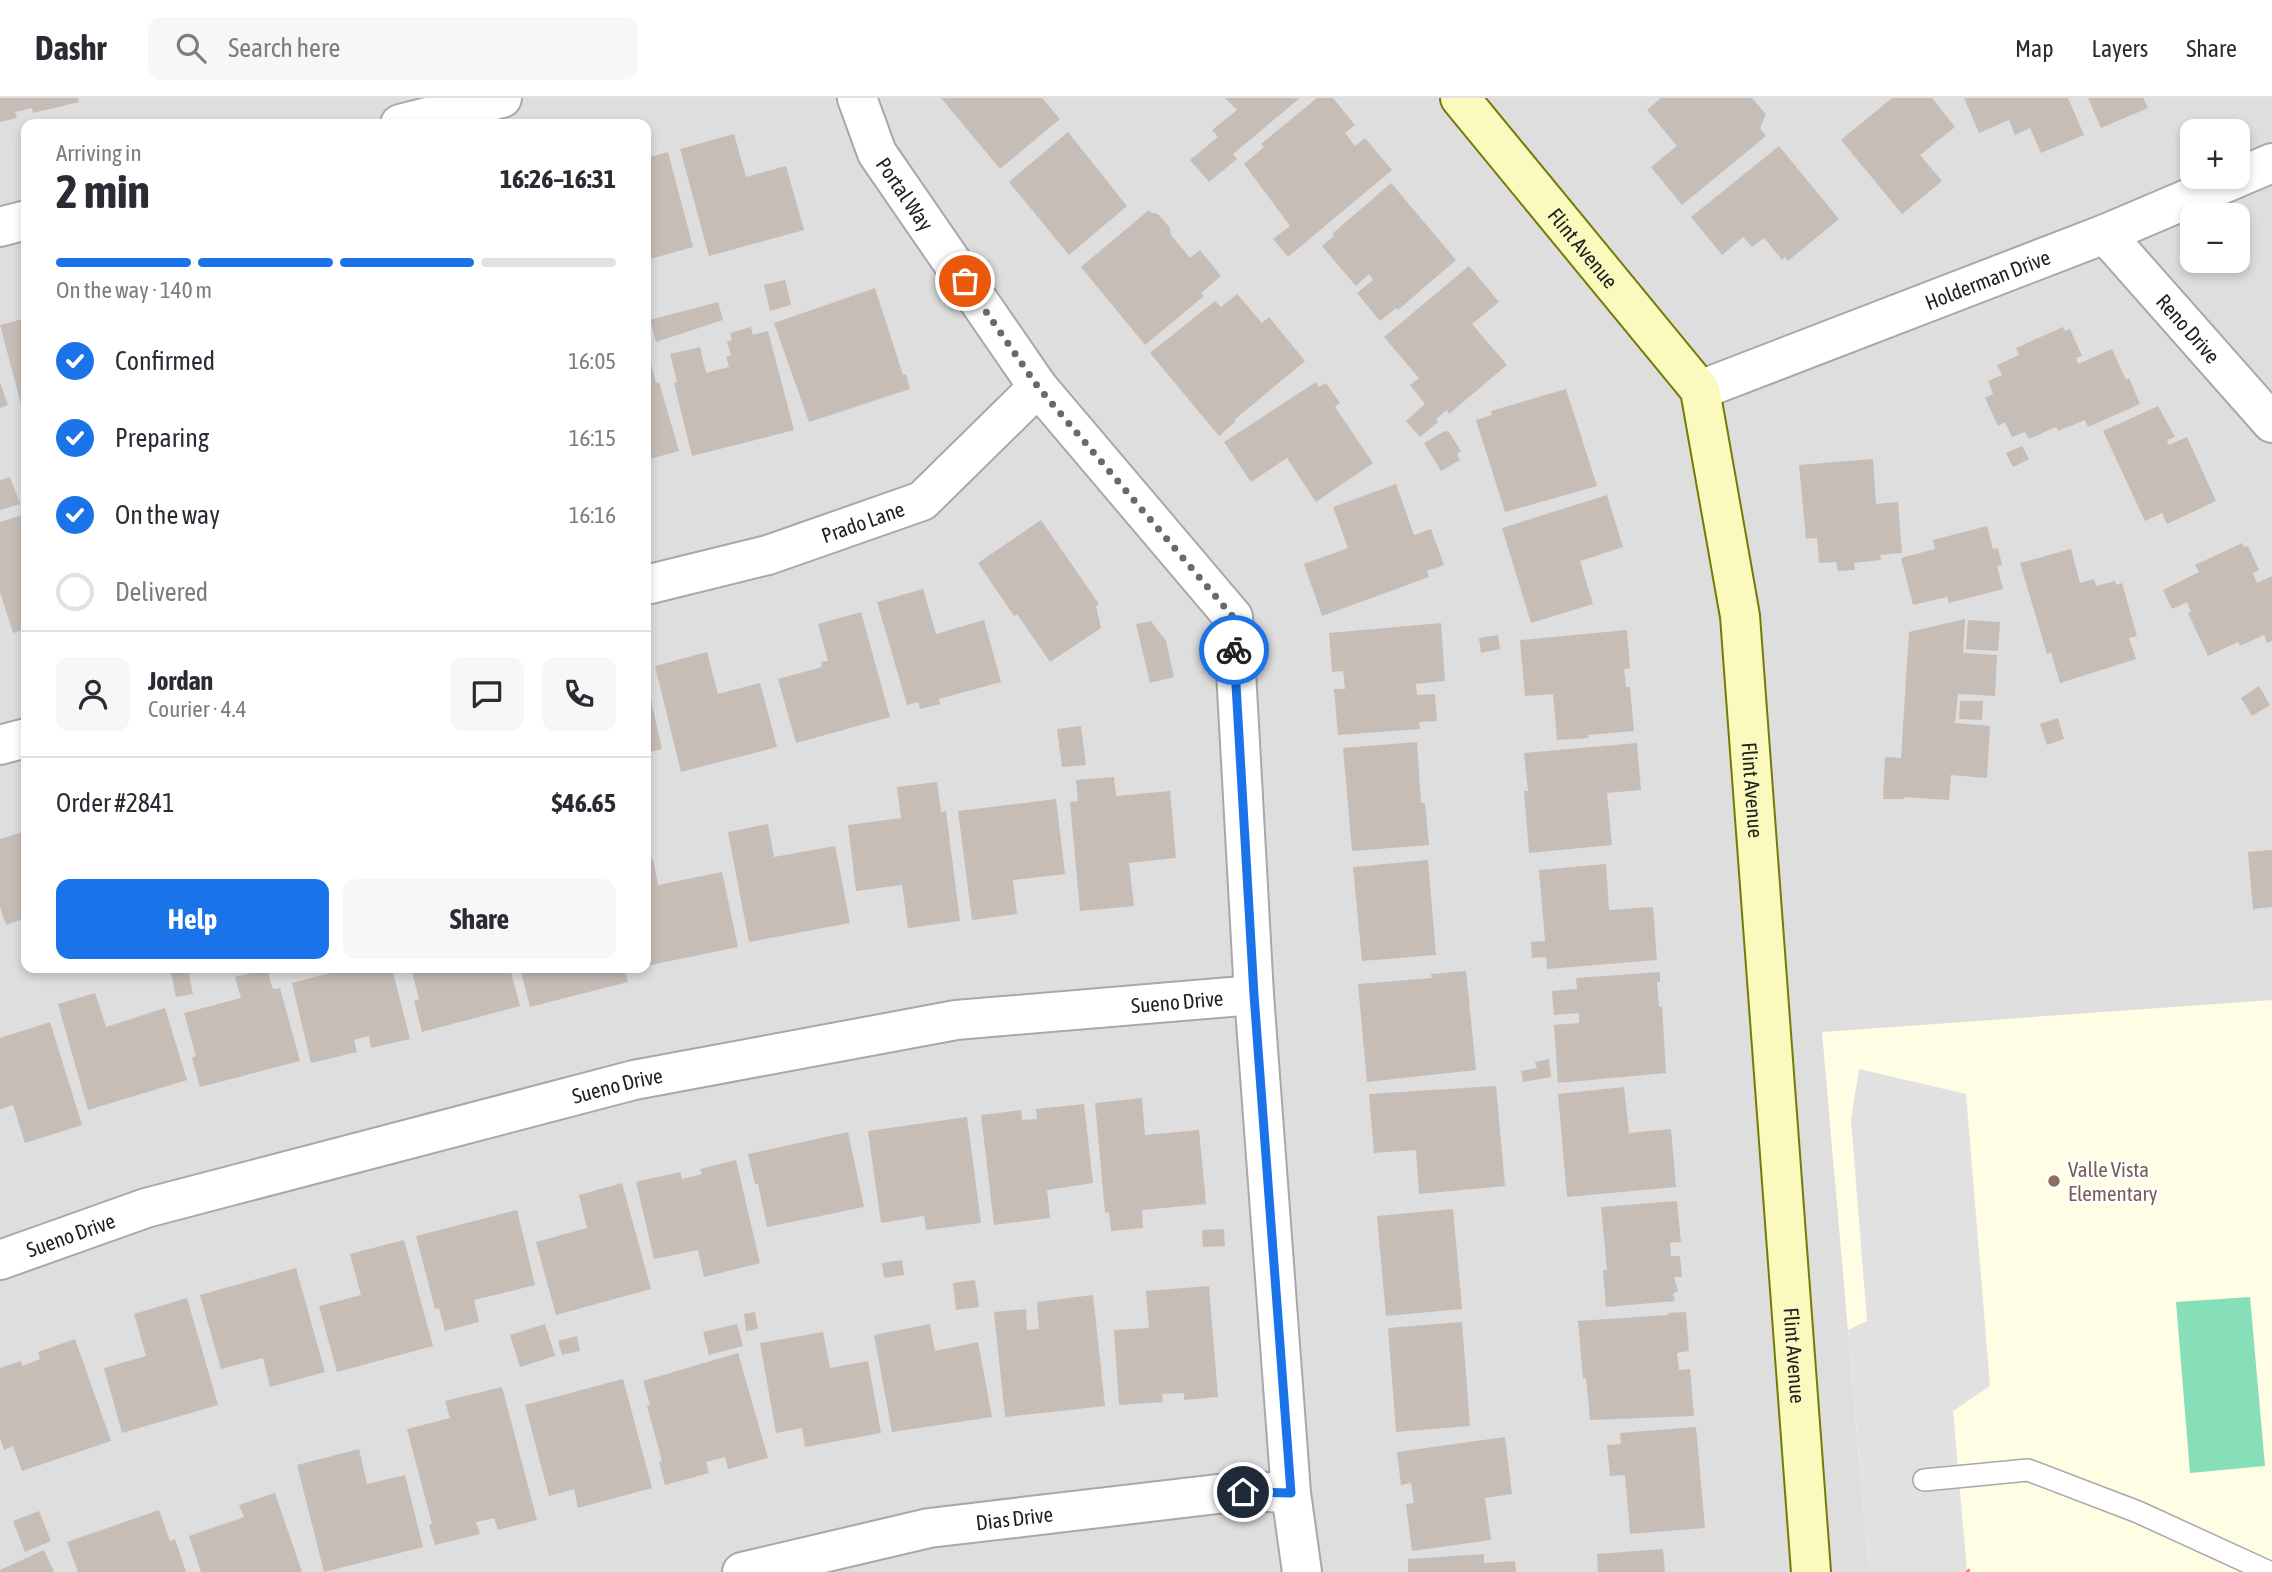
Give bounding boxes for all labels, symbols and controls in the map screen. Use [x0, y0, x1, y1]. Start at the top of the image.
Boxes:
search box [148, 17, 638, 80]
text: Dashr [35, 29, 106, 67]
icon: search [172, 29, 210, 67]
text: Search here [228, 33, 340, 63]
text: Map [2015, 35, 2054, 62]
text: Layers [2092, 35, 2148, 62]
text: Share [2186, 35, 2237, 62]
map controls [2180, 119, 2250, 273]
button: + [2180, 119, 2250, 189]
text: Arriving in [56, 140, 142, 166]
street label: Portal Way [872, 153, 939, 235]
text: 16:26–16:31 [500, 164, 616, 194]
text: 2 min [56, 165, 150, 218]
street label: Flint Avenue [1543, 203, 1623, 293]
button: − [2180, 203, 2250, 273]
street label: Holderman Drive [1922, 244, 2053, 314]
pin [935, 251, 995, 311]
icon: bag [946, 262, 984, 300]
text: On the way · 140 m [56, 277, 212, 303]
street label: Reno Drive [2152, 289, 2225, 368]
icon: check [56, 342, 94, 380]
text: Confirmed [115, 346, 215, 376]
text: 16:05 [568, 348, 616, 374]
icon: check [56, 419, 94, 457]
text: Preparing [115, 423, 209, 453]
text: 16:15 [569, 425, 616, 451]
icon: check [56, 496, 94, 534]
street label: Prado Lane [818, 496, 907, 547]
text: On the way [115, 500, 220, 530]
text: 16:16 [569, 502, 616, 528]
text: Delivered [115, 577, 208, 607]
courier [1199, 615, 1269, 685]
icon: bike [1215, 631, 1253, 669]
button: person [56, 657, 130, 731]
button: chat [450, 657, 524, 731]
button: phone [542, 657, 616, 731]
text: Jordan [148, 666, 213, 696]
text: Courier · 4.4 [148, 696, 247, 722]
street label: Flint Avenue [1737, 741, 1768, 839]
text: Order #2841 [56, 788, 175, 818]
text: $46.65 [552, 788, 616, 818]
button: Help [56, 879, 329, 959]
button: Share [343, 879, 616, 959]
street label: Sueno Drive [1130, 986, 1224, 1017]
street label: Sueno Drive [569, 1063, 664, 1108]
place label: Valle Vista Elementary [2068, 1157, 2158, 1205]
marker: Valle Vista Elementary [2046, 1173, 2062, 1189]
street label: Sueno Drive [23, 1208, 118, 1262]
street label: Flint Avenue [1779, 1307, 1810, 1404]
pin [1213, 1462, 1273, 1522]
icon: home [1224, 1473, 1262, 1511]
street label: Dias Drive [974, 1501, 1054, 1534]

